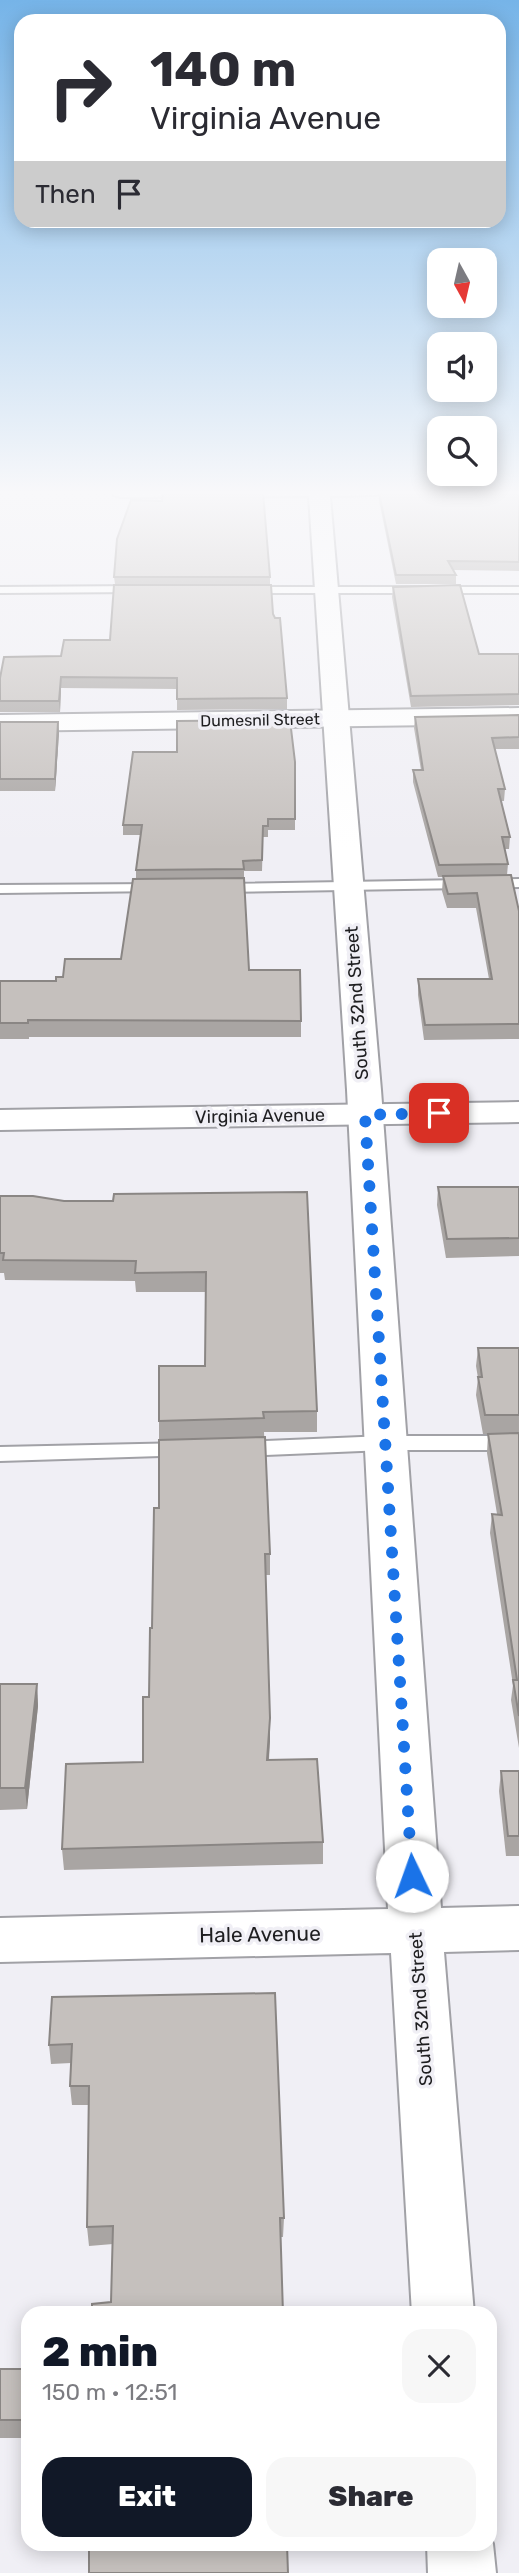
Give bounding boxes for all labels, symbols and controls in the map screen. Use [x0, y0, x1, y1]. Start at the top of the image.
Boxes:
text: 140 m [150, 40, 296, 98]
icon: right [35, 42, 126, 133]
text: Virginia Avenue [150, 99, 381, 137]
icon: arrive [110, 175, 148, 213]
text: Then [35, 179, 96, 210]
north arrow [427, 248, 497, 318]
map controls [427, 248, 497, 486]
button: sound [427, 332, 497, 402]
button: search [427, 416, 497, 486]
street label: Dumesnil Street [200, 709, 320, 731]
street label: South 32nd Street [341, 925, 373, 1081]
pin [409, 1083, 469, 1143]
icon: arrive [420, 1094, 458, 1132]
street label: Virginia Avenue [195, 1104, 325, 1128]
position arrow [375, 1839, 449, 1913]
street label: Hale Avenue [199, 1920, 321, 1948]
street label: South 32nd Street [405, 1931, 437, 2087]
text: 2 min [42, 2327, 158, 2377]
button: close [402, 2329, 476, 2403]
text: 150 m · 12:51 [42, 2378, 177, 2406]
button: Exit [42, 2457, 252, 2537]
button: Share [266, 2457, 476, 2537]

